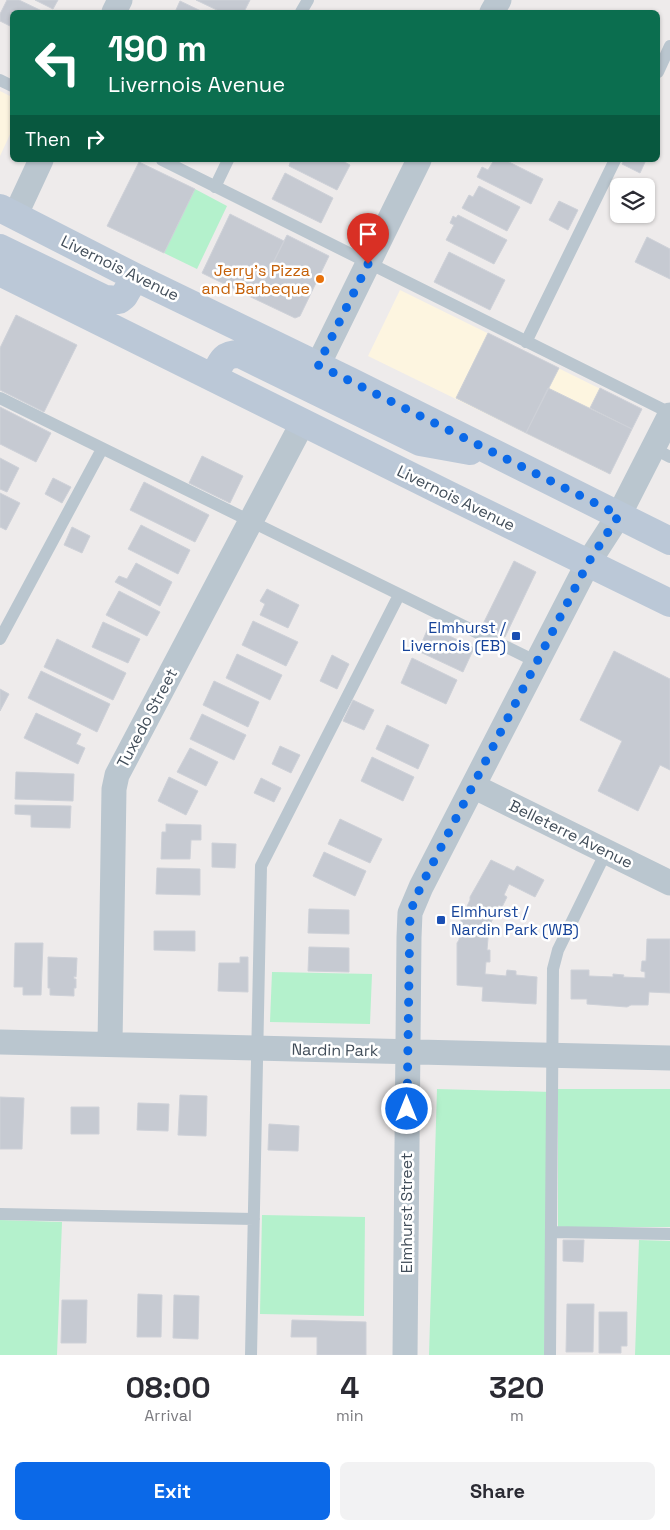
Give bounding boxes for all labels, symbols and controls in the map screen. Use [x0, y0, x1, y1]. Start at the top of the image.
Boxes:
text: 190 m [108, 27, 207, 71]
icon: left [25, 30, 90, 95]
text: Livernois Avenue [108, 70, 285, 98]
icon: right [81, 125, 109, 153]
text: Then [25, 127, 71, 152]
map controls [610, 178, 655, 223]
button: layers [610, 178, 655, 223]
pin [347, 213, 389, 264]
icon: arrive [354, 220, 382, 248]
street label: Livernois Avenue [57, 230, 183, 306]
place label: Jerry's Pizza and Barbeque [201, 260, 310, 299]
marker: Jerry's Pizza and Barbeque [314, 273, 326, 285]
street label: Livernois Avenue [393, 460, 519, 536]
place label: Elmhurst / Livernois (EB) [402, 617, 506, 656]
marker: Elmhurst / Livernois (EB) [510, 630, 522, 642]
street label: Tuxedo Street [112, 665, 182, 771]
street label: Belleterre Avenue [506, 795, 636, 873]
place label: Elmhurst / Nardin Park (WB) [451, 901, 579, 940]
marker: Elmhurst / Nardin Park (WB) [435, 914, 447, 926]
street label: Nardin Park [291, 1039, 379, 1061]
position arrow [380, 1082, 432, 1134]
street label: Elmhurst Street [396, 1153, 417, 1273]
text: 08:00 [125, 1368, 211, 1407]
text: 4 [340, 1368, 359, 1407]
text: 320 [489, 1368, 545, 1407]
text: Arrival [144, 1405, 192, 1426]
text: min [336, 1405, 364, 1426]
text: m [510, 1405, 524, 1426]
button: Exit [15, 1462, 330, 1520]
button: Share [340, 1462, 655, 1520]

